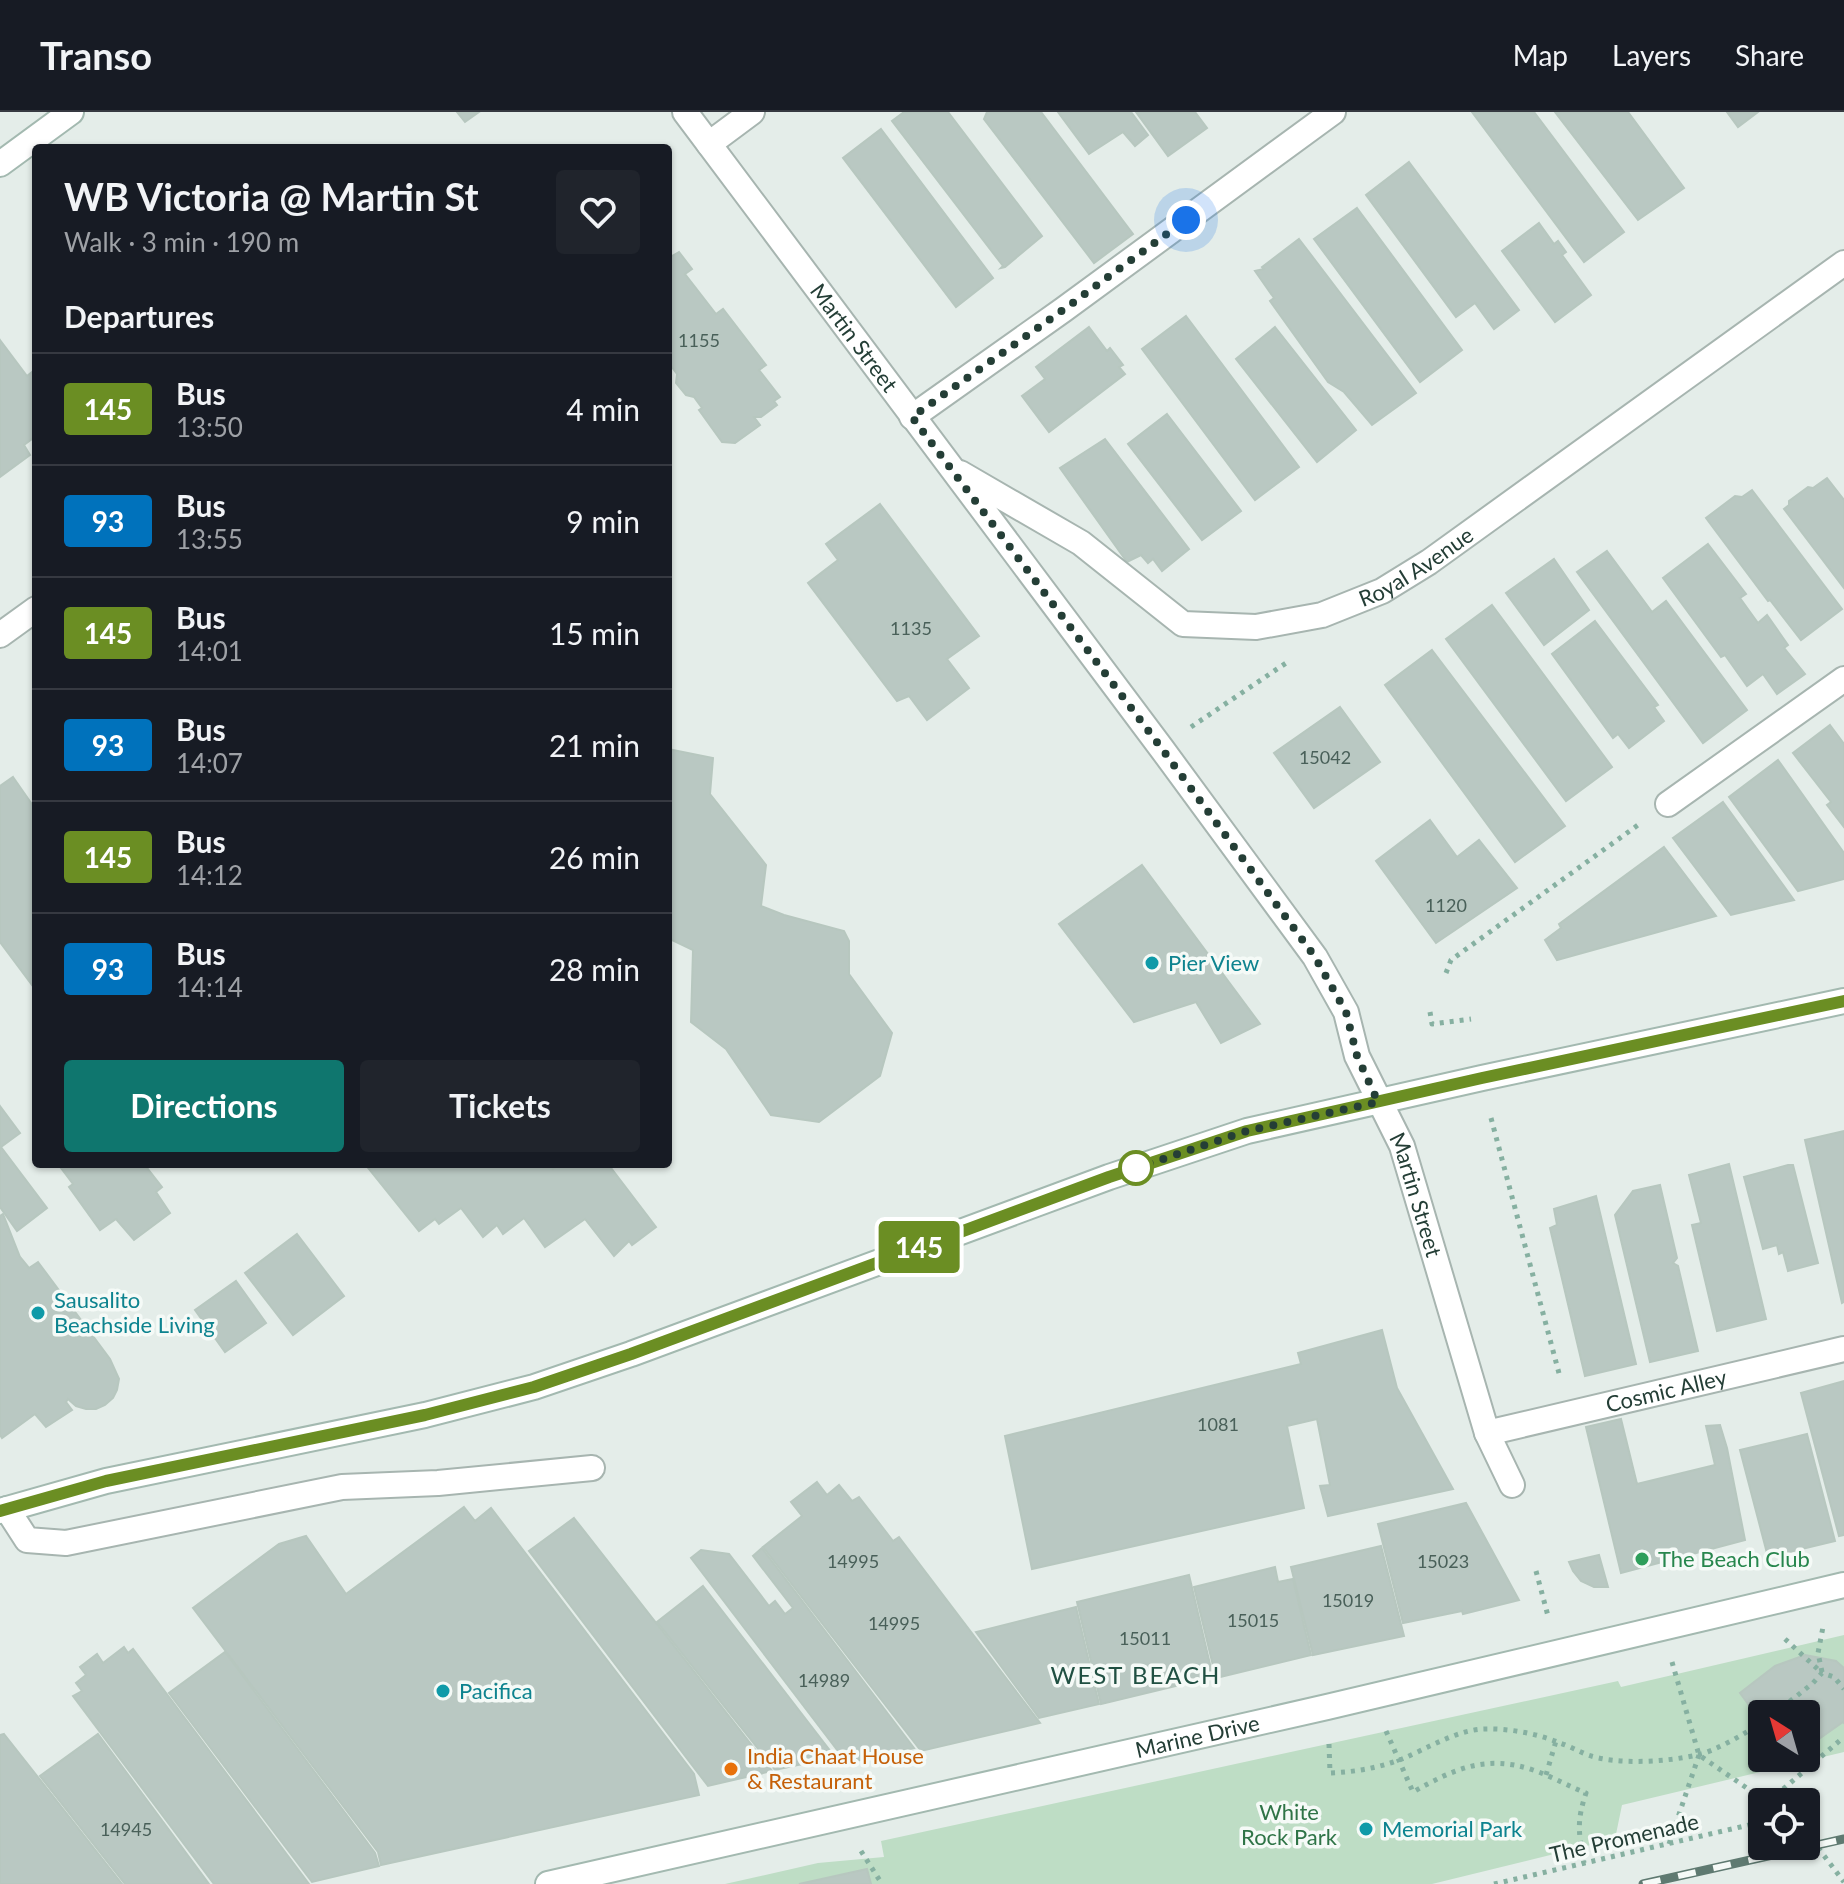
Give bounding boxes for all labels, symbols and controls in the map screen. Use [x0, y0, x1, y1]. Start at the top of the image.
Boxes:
text: Transo [40, 32, 152, 78]
text: Map [1513, 38, 1568, 72]
text: Layers [1612, 38, 1691, 72]
text: Share [1735, 38, 1804, 72]
button: heart [556, 170, 640, 254]
text: WB Victoria @ Martin St [64, 173, 479, 219]
your location [1166, 200, 1206, 240]
text: Walk · 3 min · 190 m [64, 226, 299, 258]
street label: Martin Street [805, 278, 904, 397]
text: Departures [64, 298, 214, 334]
house number: 1155 [678, 329, 720, 351]
text: Bus [176, 375, 226, 411]
text: 4 min [566, 391, 640, 427]
text: 145 [84, 392, 132, 426]
text: 13:50 [176, 411, 243, 443]
text: Bus [176, 487, 226, 523]
text: 9 min [566, 503, 640, 539]
text: 93 [92, 504, 124, 538]
street label: Royal Avenue [1355, 521, 1478, 612]
text: 13:55 [176, 523, 243, 555]
text: Bus [176, 599, 226, 635]
text: 15 min [549, 615, 640, 651]
text: 145 [84, 616, 132, 650]
house number: 1135 [890, 617, 932, 639]
text: 14:01 [176, 635, 243, 667]
text: Bus [176, 711, 226, 747]
text: 21 min [549, 727, 640, 763]
text: 93 [92, 728, 124, 762]
house number: 15042 [1299, 746, 1351, 768]
text: 14:07 [176, 747, 243, 779]
text: Bus [176, 823, 226, 859]
text: 26 min [549, 839, 640, 875]
text: 145 [84, 840, 132, 874]
text: 14:12 [176, 859, 243, 891]
house number: 1120 [1425, 894, 1467, 916]
text: Bus [176, 935, 226, 971]
place label: Pier View [1168, 949, 1259, 976]
text: 28 min [549, 951, 640, 987]
text: 93 [92, 952, 124, 986]
marker: Pier View [1143, 954, 1161, 972]
text: 14:14 [176, 971, 243, 1003]
button: Directions [64, 1060, 344, 1152]
button: Tickets [360, 1060, 640, 1152]
street label: Martin Street [1384, 1128, 1448, 1260]
unlabelled marker [1119, 1151, 1153, 1185]
line badge: 145 [873, 1221, 965, 1273]
text: 145 [895, 1230, 943, 1264]
place label: Sausalito Beachside Living [54, 1286, 215, 1338]
marker: Sausalito Beachside Living [29, 1304, 47, 1322]
street label: Cosmic Alley [1603, 1363, 1730, 1418]
house number: 1081 [1197, 1413, 1239, 1435]
place label: The Beach Club [1658, 1545, 1810, 1572]
house number: 14995 [827, 1550, 879, 1572]
house number: 15023 [1417, 1550, 1469, 1572]
marker: The Beach Club [1633, 1550, 1651, 1568]
house number: 15019 [1322, 1589, 1374, 1611]
house number: 15015 [1227, 1609, 1279, 1631]
house number: 14995 [868, 1612, 920, 1634]
house number: 15011 [1119, 1627, 1171, 1649]
district label: WEST BEACH [1051, 1660, 1221, 1689]
house number: 14989 [798, 1669, 850, 1691]
place label: Pacifica [459, 1677, 533, 1704]
marker: Pacifica [434, 1682, 452, 1700]
north arrow [1748, 1700, 1820, 1772]
map controls [1748, 1700, 1820, 1860]
street label: Marine Drive [1133, 1709, 1262, 1763]
place label: India Chaat House & Restaurant [747, 1742, 924, 1794]
marker: India Chaat House & Restaurant [722, 1760, 740, 1778]
button: locate [1748, 1788, 1820, 1860]
park label: White Rock Park [1241, 1798, 1338, 1850]
street label: The Promenade [1547, 1807, 1701, 1868]
place label: Memorial Park [1382, 1815, 1523, 1842]
house number: 14945 [100, 1818, 152, 1840]
marker: Memorial Park [1357, 1820, 1375, 1838]

